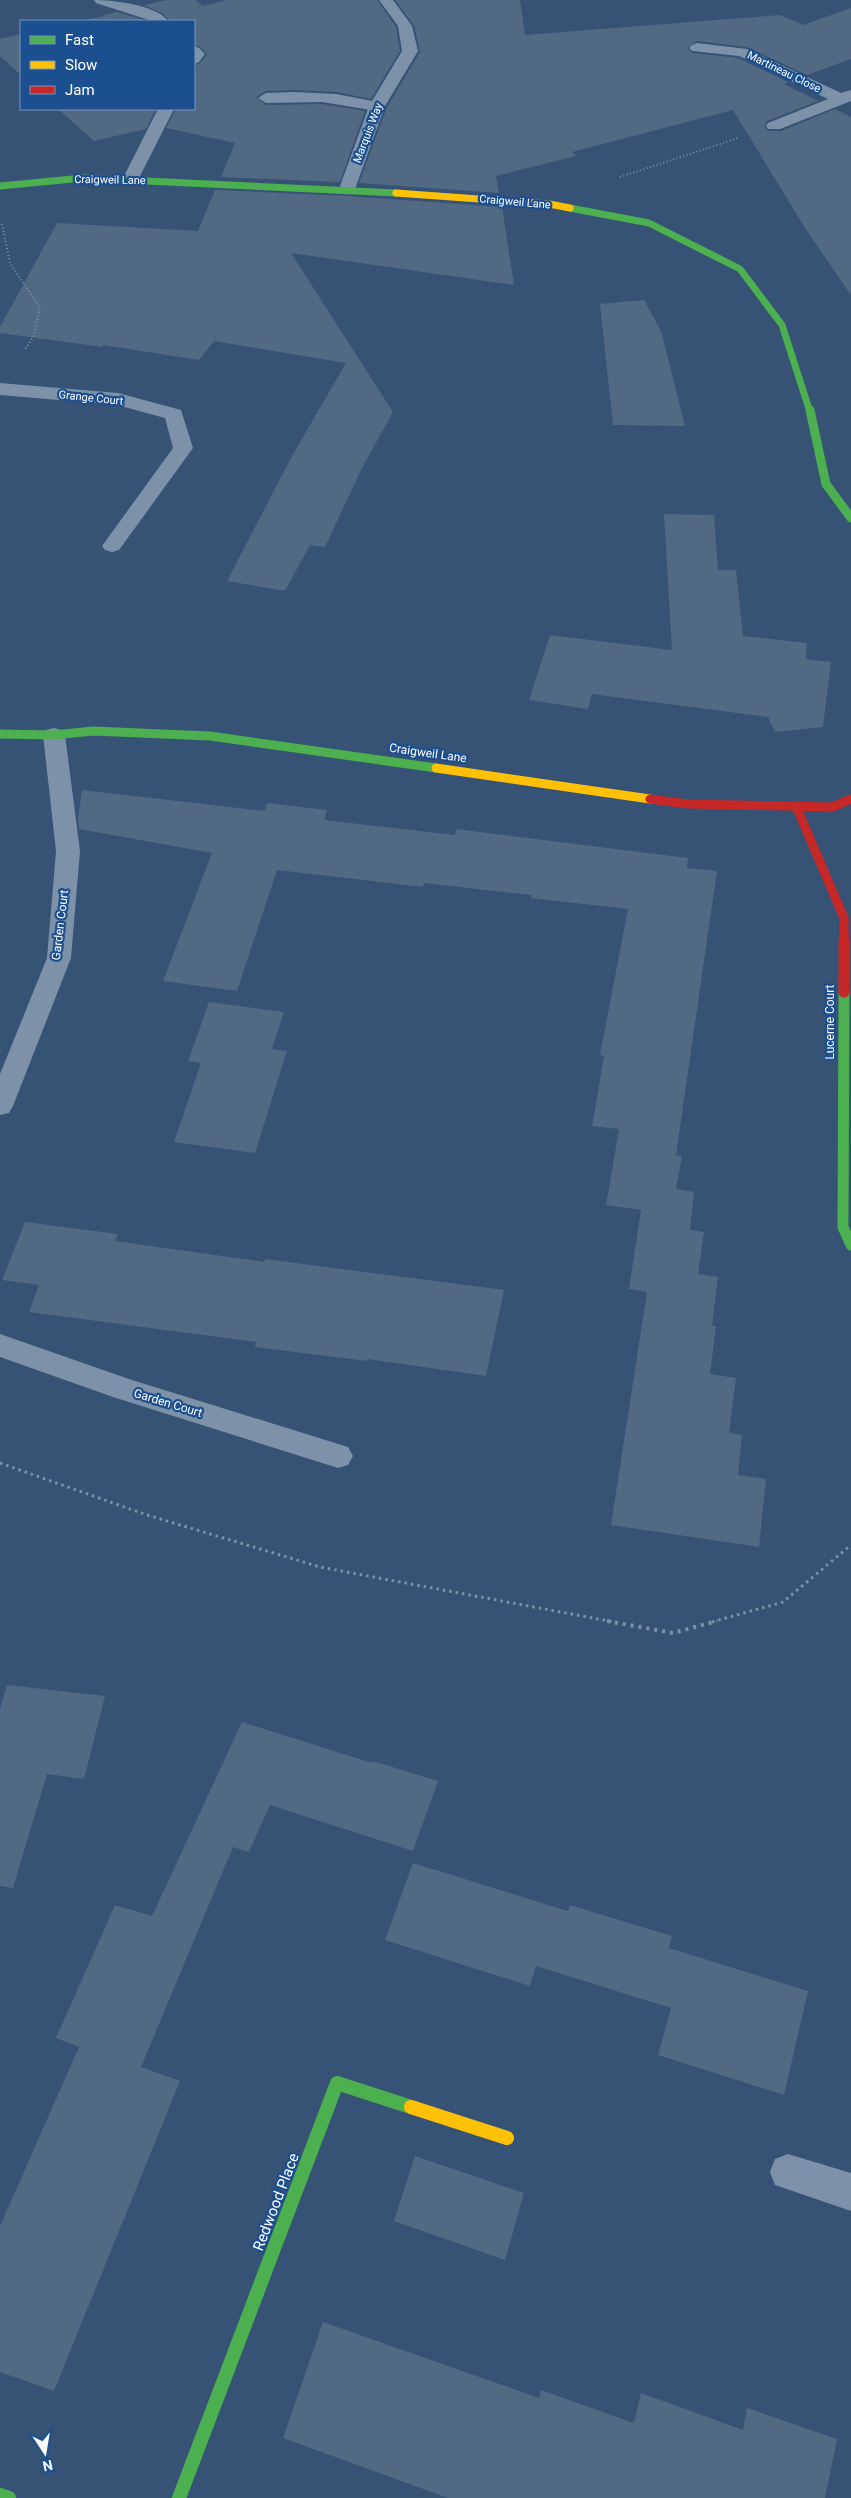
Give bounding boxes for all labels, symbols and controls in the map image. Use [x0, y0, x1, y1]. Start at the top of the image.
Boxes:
legend [20, 20, 195, 110]
text: Fast [65, 31, 94, 49]
street label: Martineau Close [745, 49, 823, 95]
text: Slow [65, 56, 97, 74]
text: Jam [65, 81, 95, 99]
street label: Marquis Way [351, 100, 386, 165]
street label: Craigweil Lane [74, 173, 146, 187]
street label: Craigweil Lane [479, 192, 551, 212]
street label: Grange Court [58, 388, 124, 408]
street label: Craigweil Lane [388, 741, 468, 765]
street label: Garden Court [49, 889, 71, 961]
street label: Lucerne Court [823, 984, 837, 1060]
street label: Garden Court [132, 1386, 204, 1420]
street label: Redwood Place [249, 2151, 303, 2253]
north arrow [20, 2428, 70, 2478]
text: N [41, 2457, 54, 2475]

